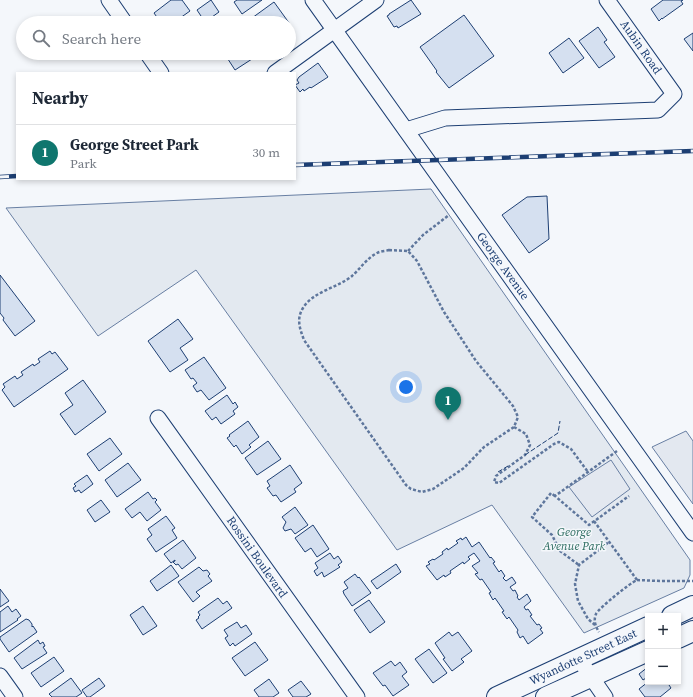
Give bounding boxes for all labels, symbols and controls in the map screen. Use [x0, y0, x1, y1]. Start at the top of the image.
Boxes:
search box [16, 16, 296, 60]
street label: Aubin Road [617, 17, 666, 77]
icon: search [30, 27, 52, 49]
text: Search here [62, 28, 141, 49]
text: Nearby [32, 86, 88, 110]
text: George Street Park [70, 134, 199, 155]
text: 1 [41, 144, 49, 161]
text: 30 m [252, 144, 280, 161]
text: Park [70, 155, 97, 172]
street label: George Avenue [473, 229, 533, 303]
your location [396, 377, 416, 397]
pin: 1 [435, 387, 461, 420]
street label: Rossini Boulevard [223, 513, 291, 601]
park label: George Avenue Park [542, 524, 605, 554]
map controls [645, 613, 681, 685]
button: + [645, 613, 681, 649]
street label: Wyandotte Street East [527, 625, 639, 689]
button: − [645, 649, 681, 685]

